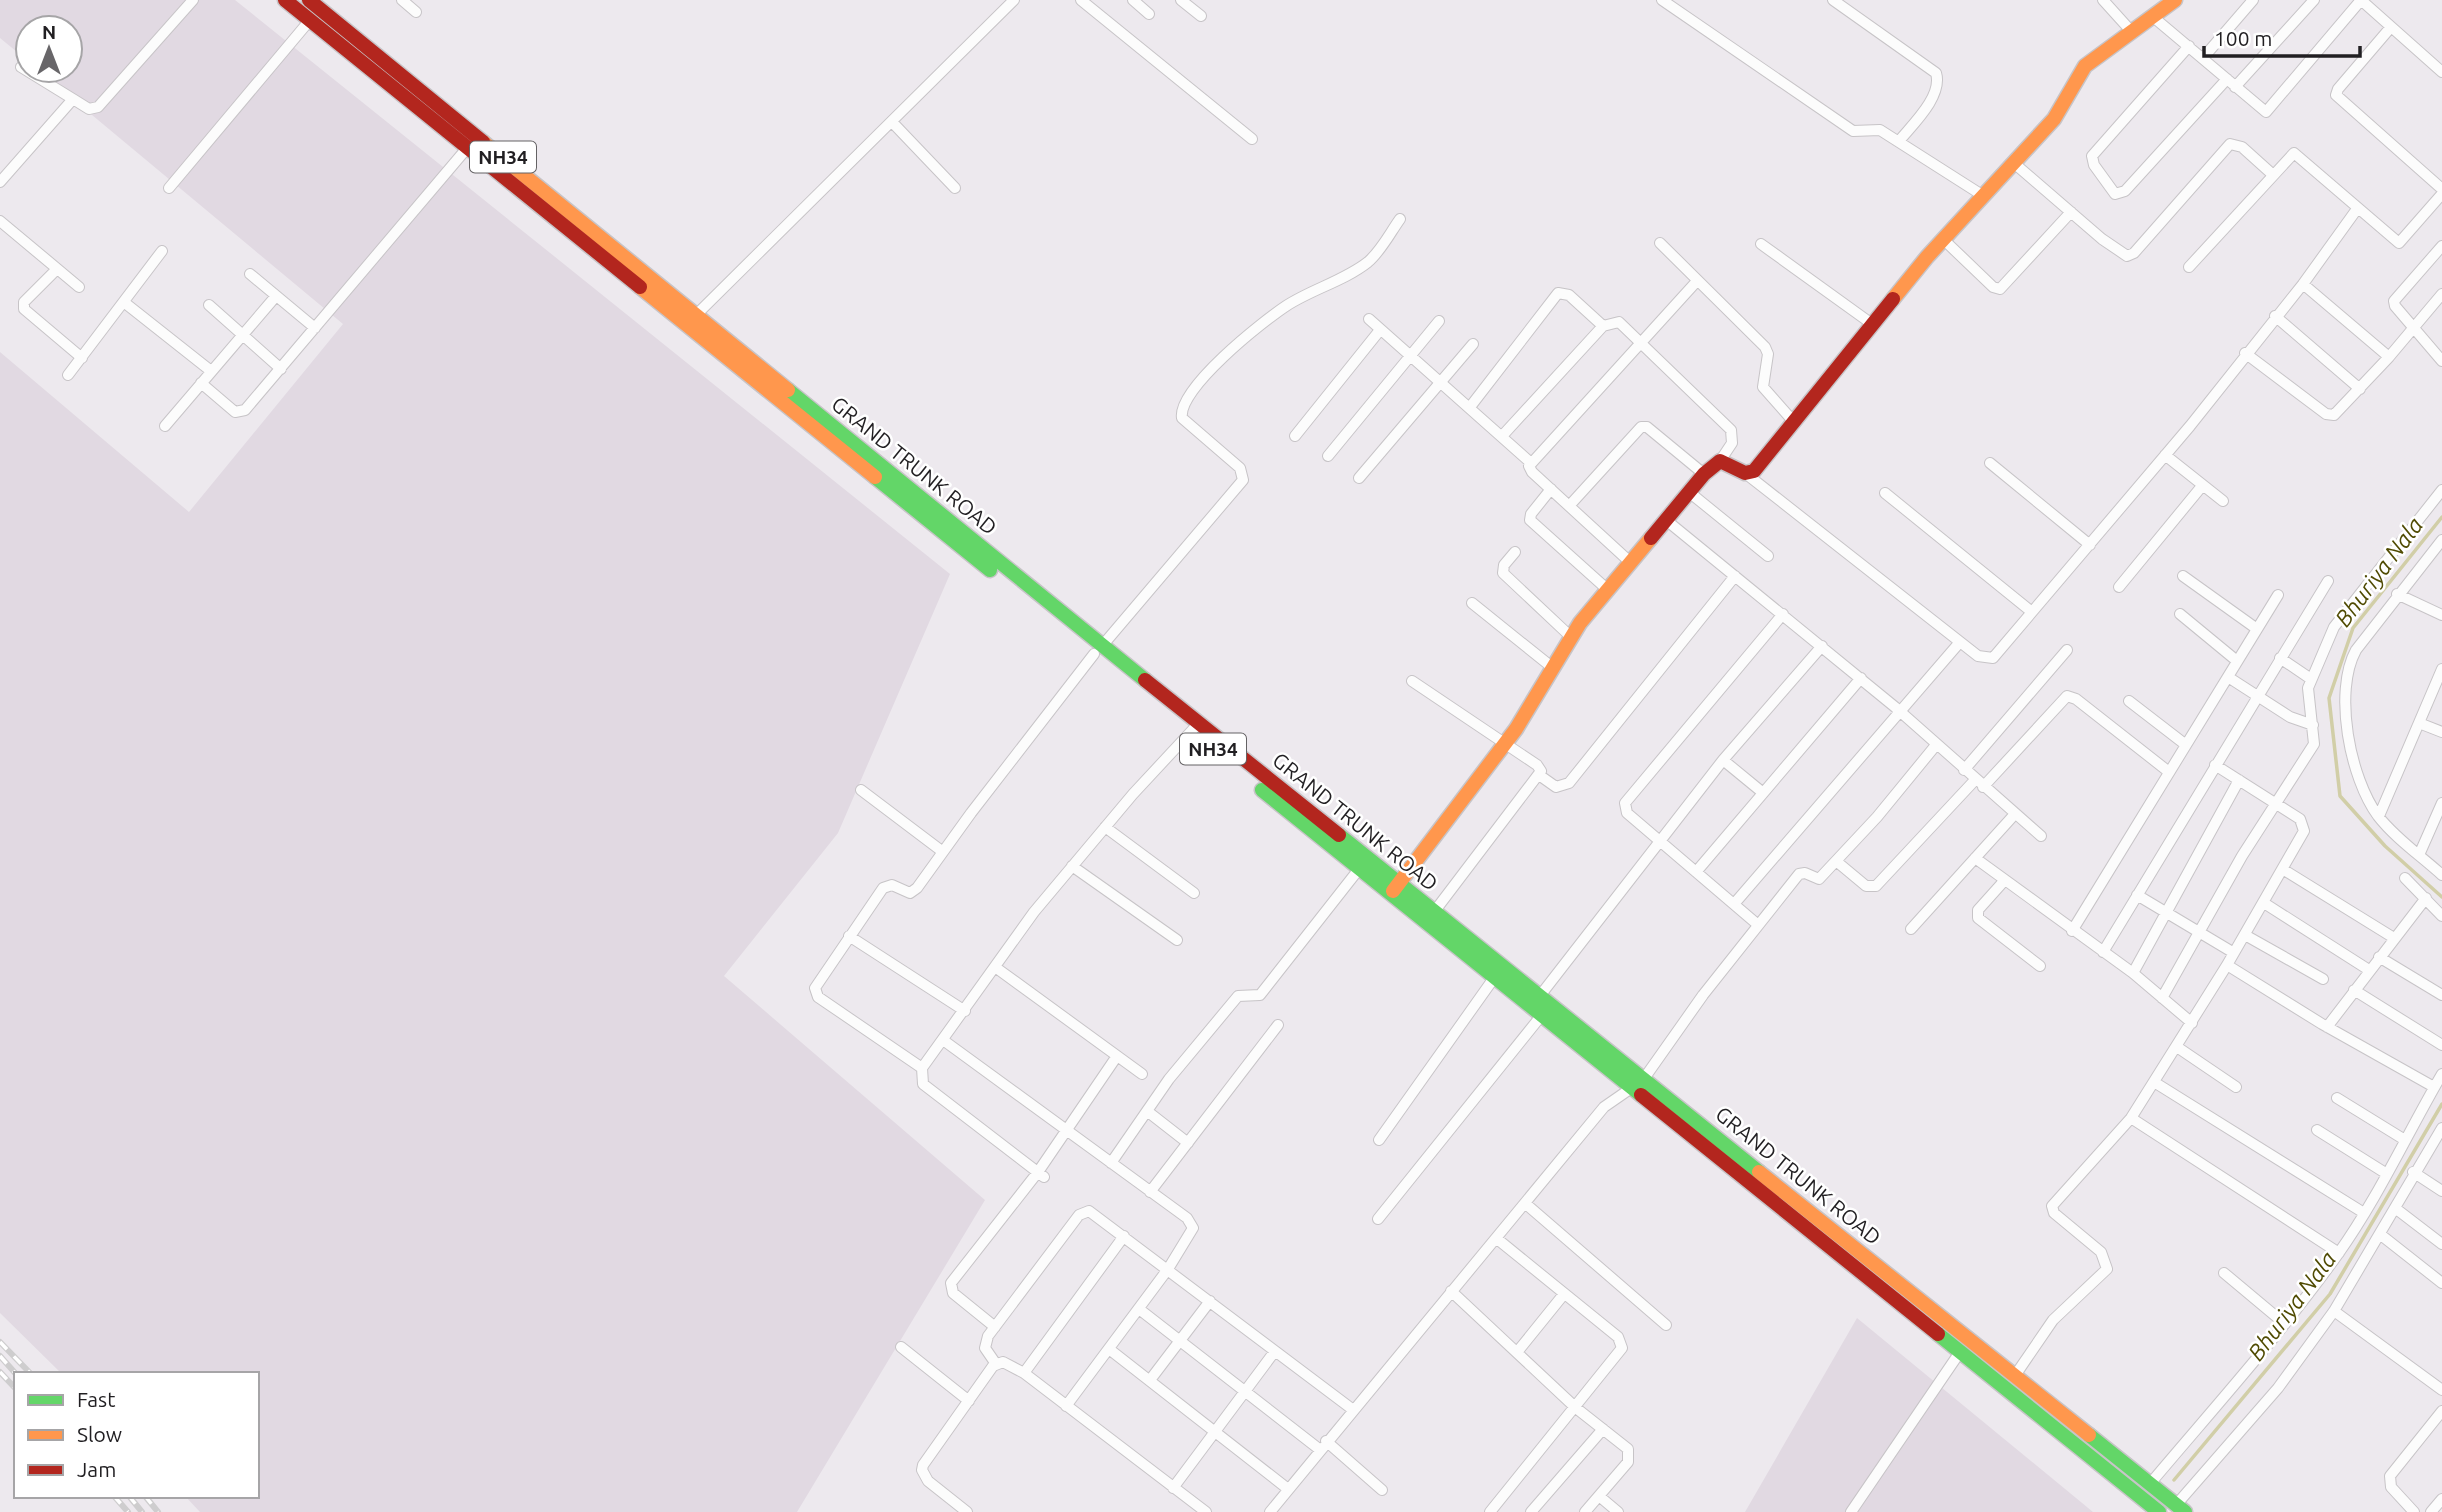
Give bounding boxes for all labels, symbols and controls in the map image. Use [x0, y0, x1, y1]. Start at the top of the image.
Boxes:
north arrow [14, 14, 84, 84]
scale bar [2204, 14, 2360, 58]
text: N [42, 21, 56, 43]
text: 100 m [2214, 26, 2272, 50]
road number: NH34 [470, 141, 536, 172]
street label: GRAND TRUNK ROAD [827, 391, 1002, 539]
water label: Bhuriya Nala [2330, 512, 2428, 631]
road number: NH34 [1180, 734, 1246, 764]
street label: GRAND TRUNK ROAD [1268, 747, 1443, 895]
street label: GRAND TRUNK ROAD [1711, 1101, 1886, 1249]
water label: Bhuriya Nala [2243, 1246, 2341, 1365]
legend [14, 1372, 259, 1498]
text: Fast [77, 1387, 115, 1411]
text: Slow [77, 1422, 122, 1446]
text: Jam [77, 1457, 116, 1481]

